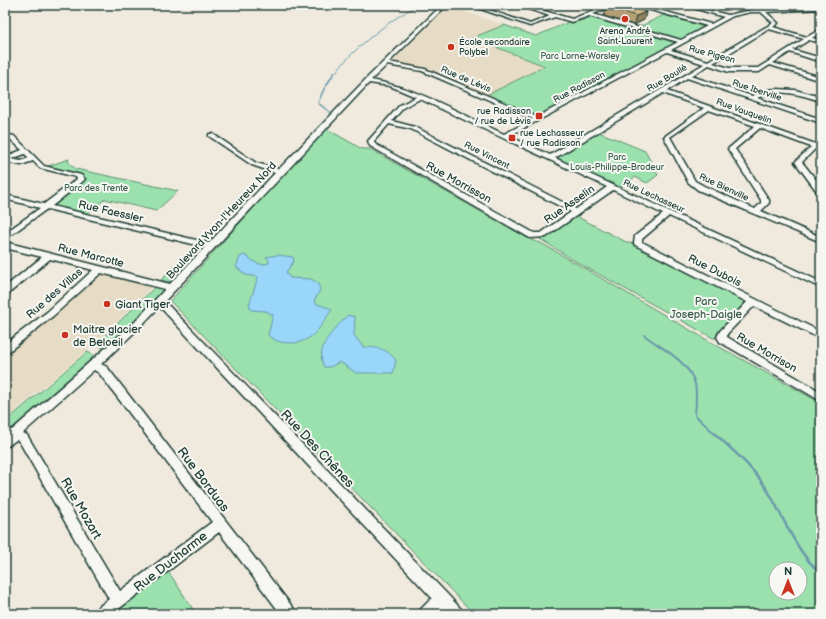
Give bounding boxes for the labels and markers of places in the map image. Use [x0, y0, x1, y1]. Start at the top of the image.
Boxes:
marker: Arena André Saint-Laurent [620, 14, 630, 24]
place label: Arena André Saint-Laurent [597, 26, 653, 47]
place label: École secondaire Polybel [459, 36, 531, 58]
marker: École secondaire Polybel [446, 42, 456, 52]
place label: rue Radisson / rue de Lévis [474, 106, 532, 127]
marker: rue Radisson / rue de Lévis [534, 111, 544, 121]
place label: rue Lechasseur / rue Radisson [520, 128, 584, 149]
marker: rue Lechasseur / rue Radisson [507, 133, 517, 143]
place label: Giant Tiger [115, 298, 171, 311]
marker: Giant Tiger [102, 299, 112, 309]
place label: Maitre glacier de Beloeil [73, 323, 143, 349]
marker: Maitre glacier de Beloeil [60, 330, 70, 340]

